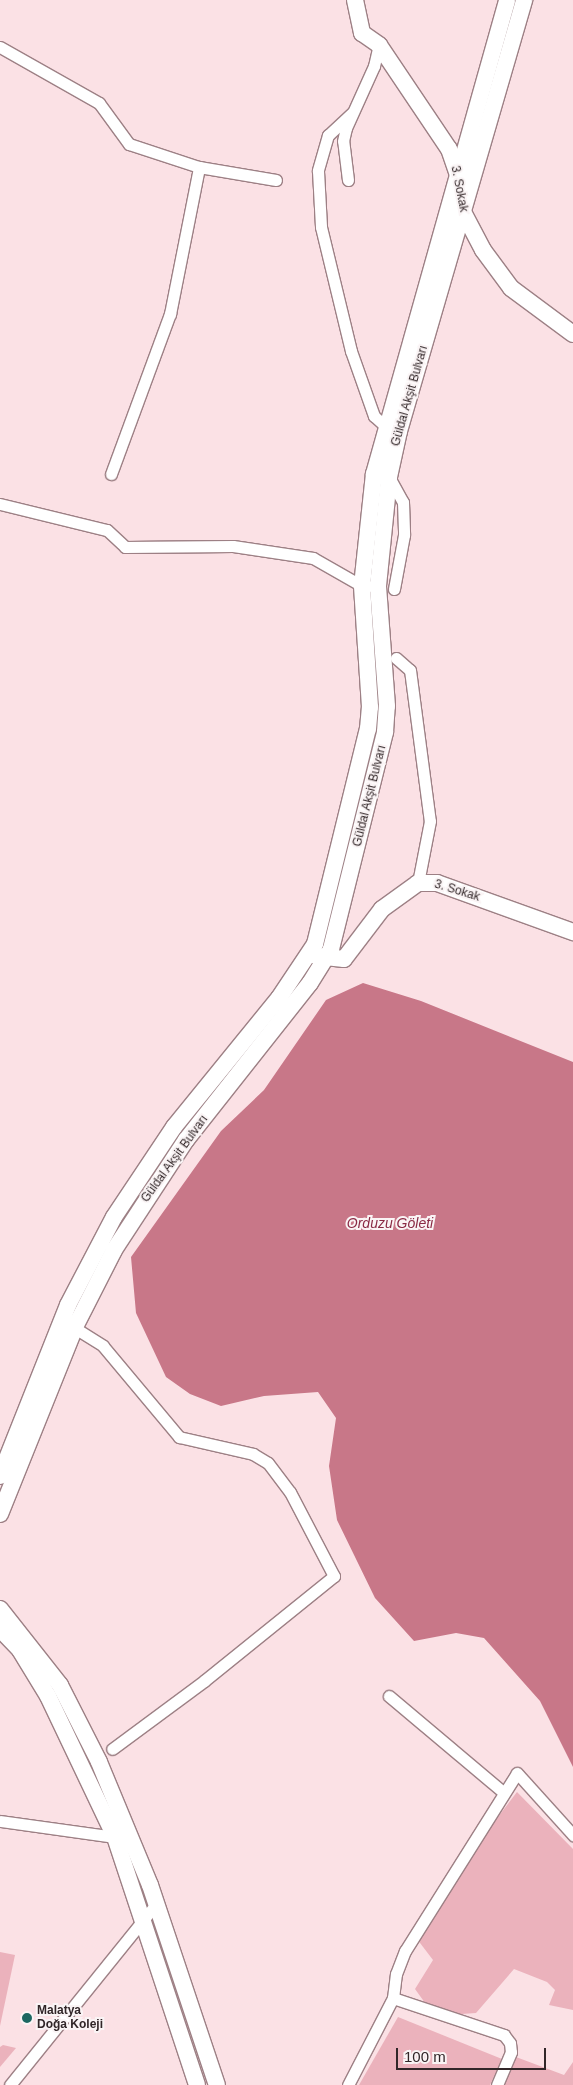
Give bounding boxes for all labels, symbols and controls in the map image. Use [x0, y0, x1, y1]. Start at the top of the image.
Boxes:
street label: 3. Sokak [447, 165, 471, 213]
street label: Güldal Akşit Bulvarı [389, 344, 431, 448]
street label: Güldal Akşit Bulvarı [350, 743, 390, 849]
street label: 3. Sokak [433, 877, 481, 905]
street label: Güldal Akşit Bulvarı [138, 1112, 212, 1206]
water label: Orduzu Göleti [347, 1215, 433, 1231]
place label: Malatya Doğa Koleji [37, 2004, 103, 2032]
marker: Malatya Doğa Koleji [21, 2012, 33, 2024]
scale bar [398, 2038, 548, 2070]
text: 100 m [404, 2048, 446, 2065]

